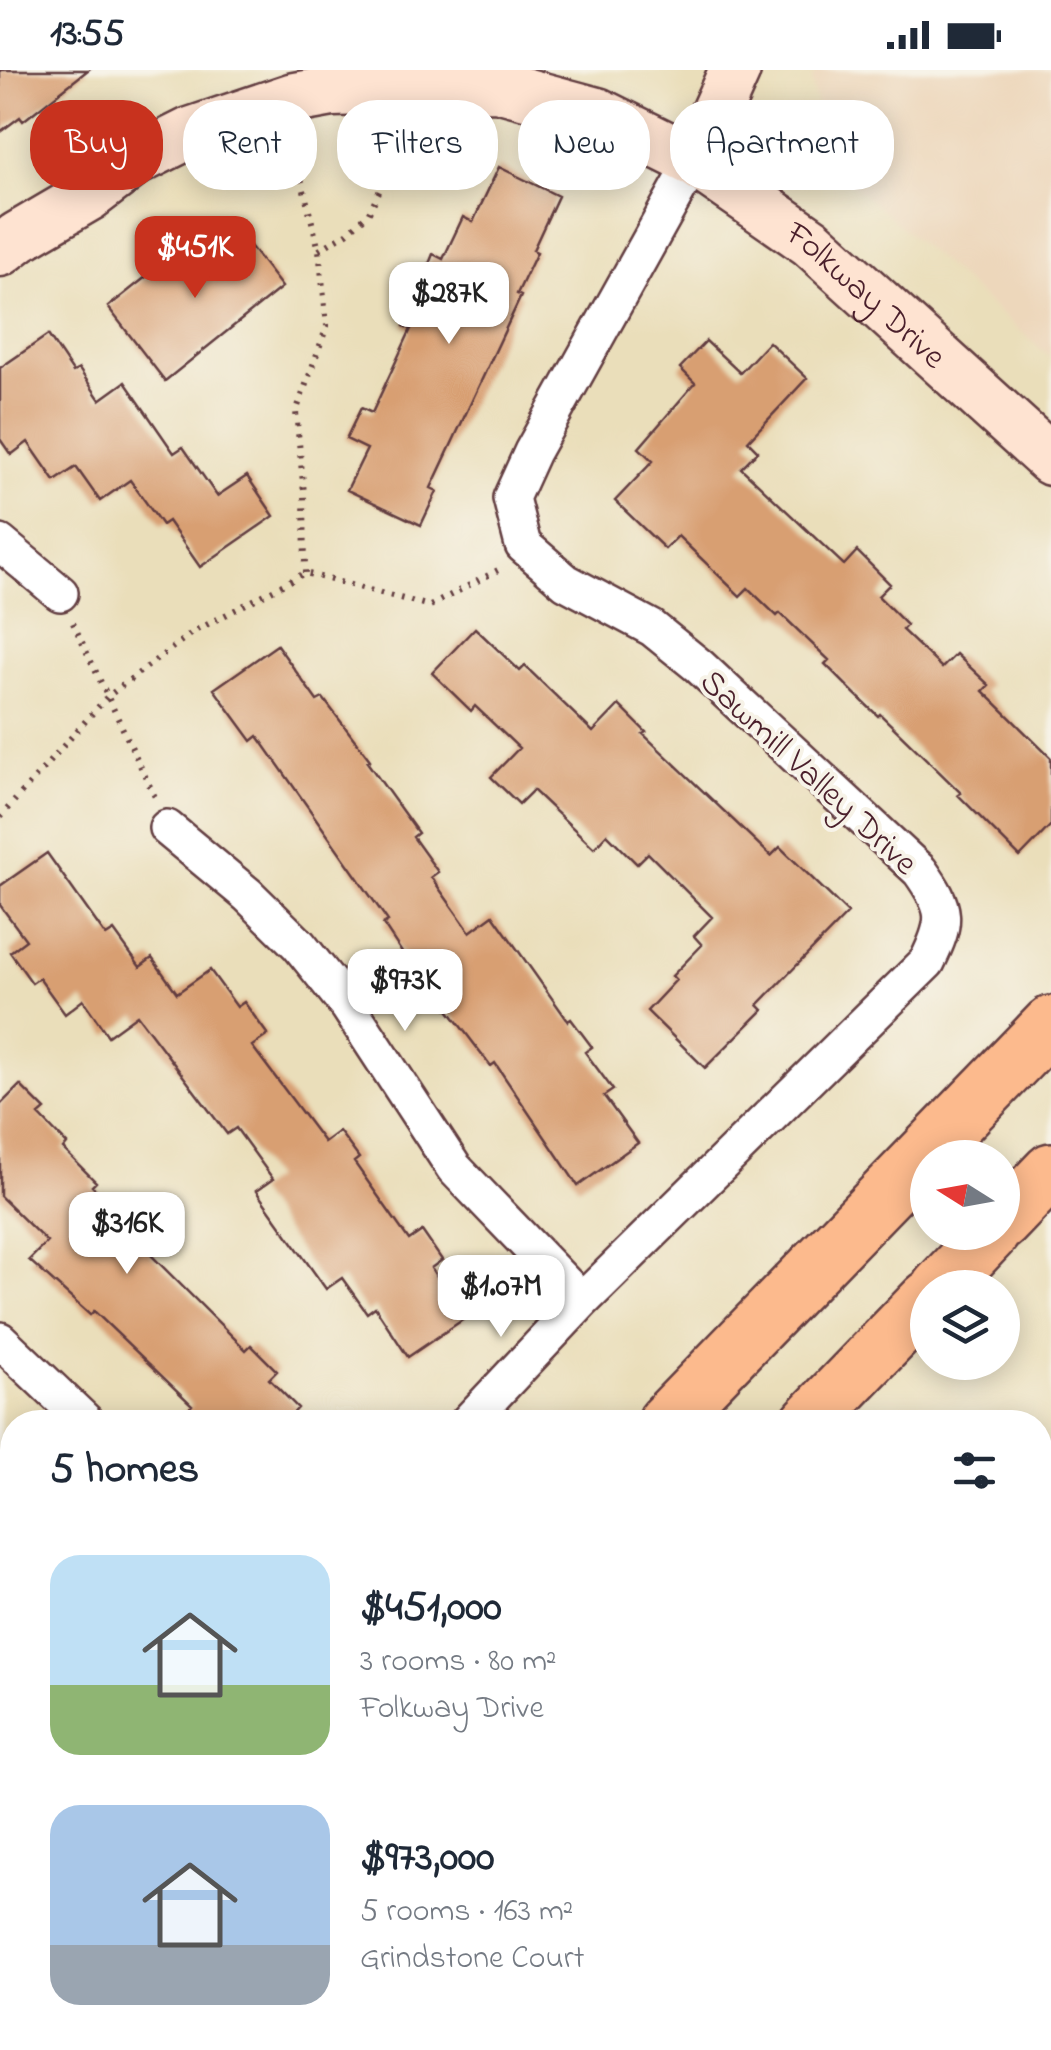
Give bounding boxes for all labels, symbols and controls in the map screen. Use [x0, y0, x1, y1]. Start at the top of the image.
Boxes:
text: 13:55 [50, 7, 124, 63]
chip: Buy [30, 100, 163, 190]
chip: Rent [183, 100, 317, 190]
chip: Filters [337, 100, 498, 190]
chip: New [518, 100, 650, 190]
chip: Apartment [670, 100, 894, 190]
street label: Folkway Drive [774, 209, 957, 382]
pin: $451K [125, 216, 265, 301]
text: $451K [157, 225, 233, 272]
pin: $287K [379, 262, 519, 347]
text: $287K [411, 271, 487, 318]
street label: Sawmill Valley Drive [687, 659, 928, 889]
pin: $973K [335, 949, 475, 1034]
text: $973K [370, 958, 440, 1005]
north arrow [910, 1140, 1020, 1250]
map controls [910, 1140, 1020, 1380]
pin: $316K [57, 1192, 197, 1277]
text: $316K [91, 1201, 163, 1248]
pin: $1.07M [420, 1255, 582, 1340]
text: $1.07M [460, 1264, 542, 1311]
button: layers [910, 1270, 1020, 1380]
text: 5 homes [50, 1440, 199, 1501]
icon: filters [947, 1443, 1002, 1498]
text: $451,000 [360, 1578, 502, 1639]
icon: home [130, 1595, 250, 1715]
text: 3 rooms · 80 m² [360, 1639, 557, 1686]
text: Folkway Drive [360, 1686, 544, 1733]
text: $973,000 [360, 1828, 494, 1889]
icon: home [130, 1845, 250, 1965]
text: 5 rooms · 163 m² [360, 1889, 573, 1936]
text: Grindstone Court [360, 1936, 584, 1983]

